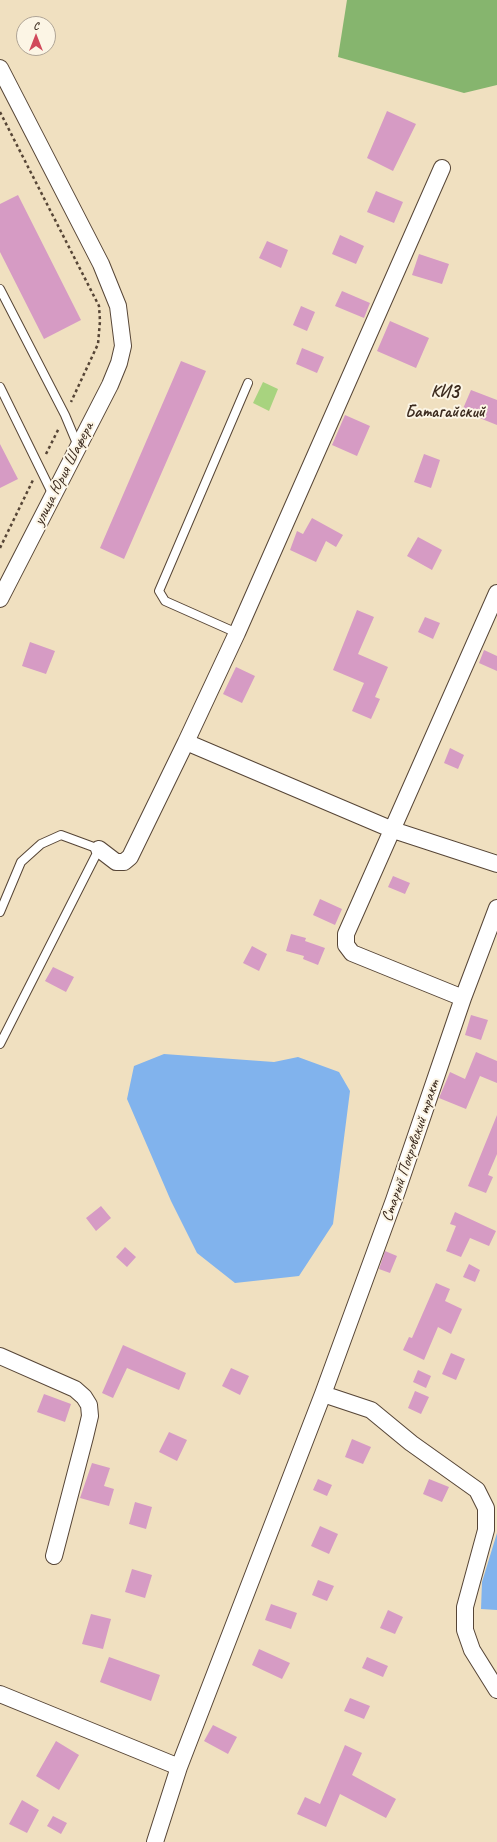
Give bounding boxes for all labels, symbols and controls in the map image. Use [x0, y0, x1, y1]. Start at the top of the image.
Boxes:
north arrow [16, 16, 56, 56]
text: С [33, 18, 39, 32]
district label: КИЗ Батагайский [405, 383, 485, 423]
street label: улица Юрия Шафера [30, 419, 98, 529]
street label: Старый Покровский тракт [378, 1078, 444, 1224]

